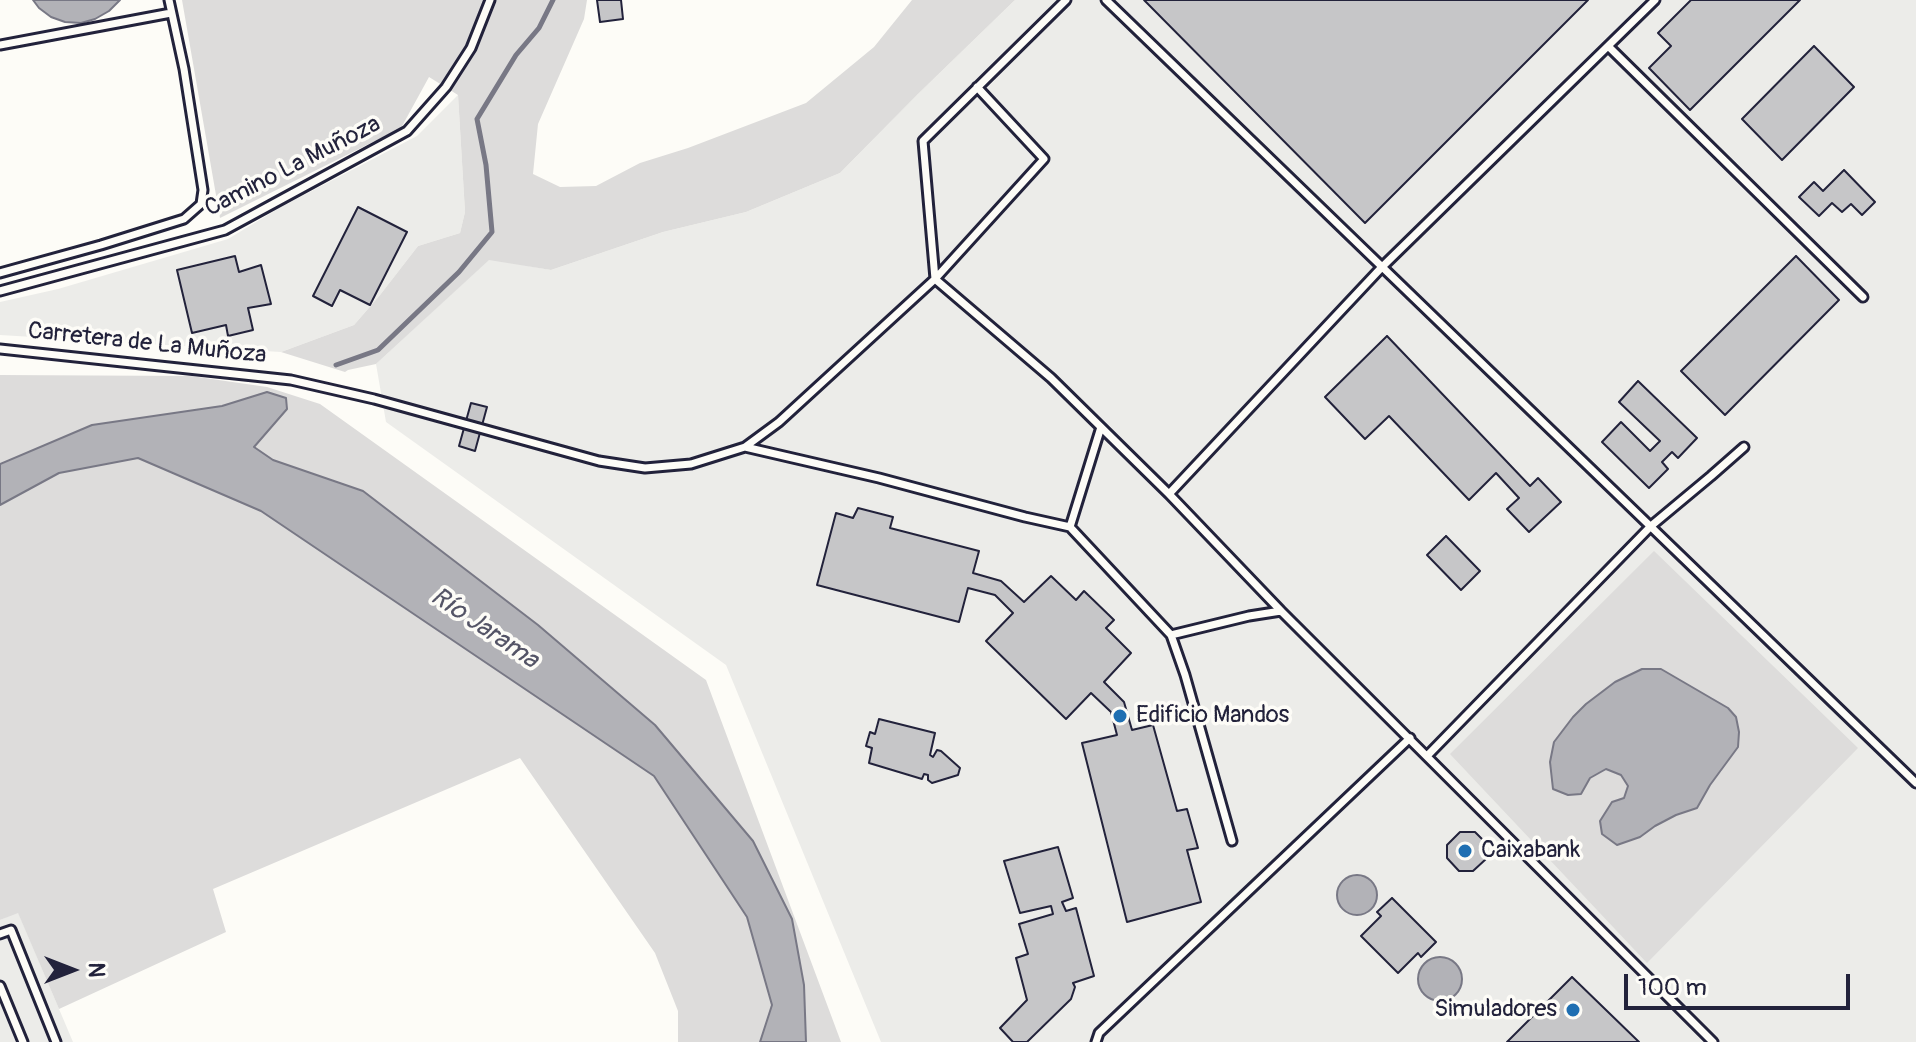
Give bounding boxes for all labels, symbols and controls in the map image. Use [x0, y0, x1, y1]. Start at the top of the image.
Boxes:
street label: Camino La Muñoza [200, 110, 386, 224]
street label: Carretera de La Muñoza [26, 317, 268, 371]
water label: Río Jarama [424, 582, 544, 676]
place label: Edificio Mandos [1136, 702, 1289, 730]
marker: Edificio Mandos [1111, 707, 1129, 725]
place label: Caixabank [1481, 837, 1580, 865]
marker: Caixabank [1456, 842, 1474, 860]
north arrow [32, 930, 112, 1010]
scale bar [1628, 958, 1854, 1008]
text: N [82, 963, 110, 977]
text: 100 m [1638, 973, 1707, 1002]
place label: Simuladores [1434, 996, 1557, 1024]
marker: Simuladores [1564, 1001, 1582, 1019]

